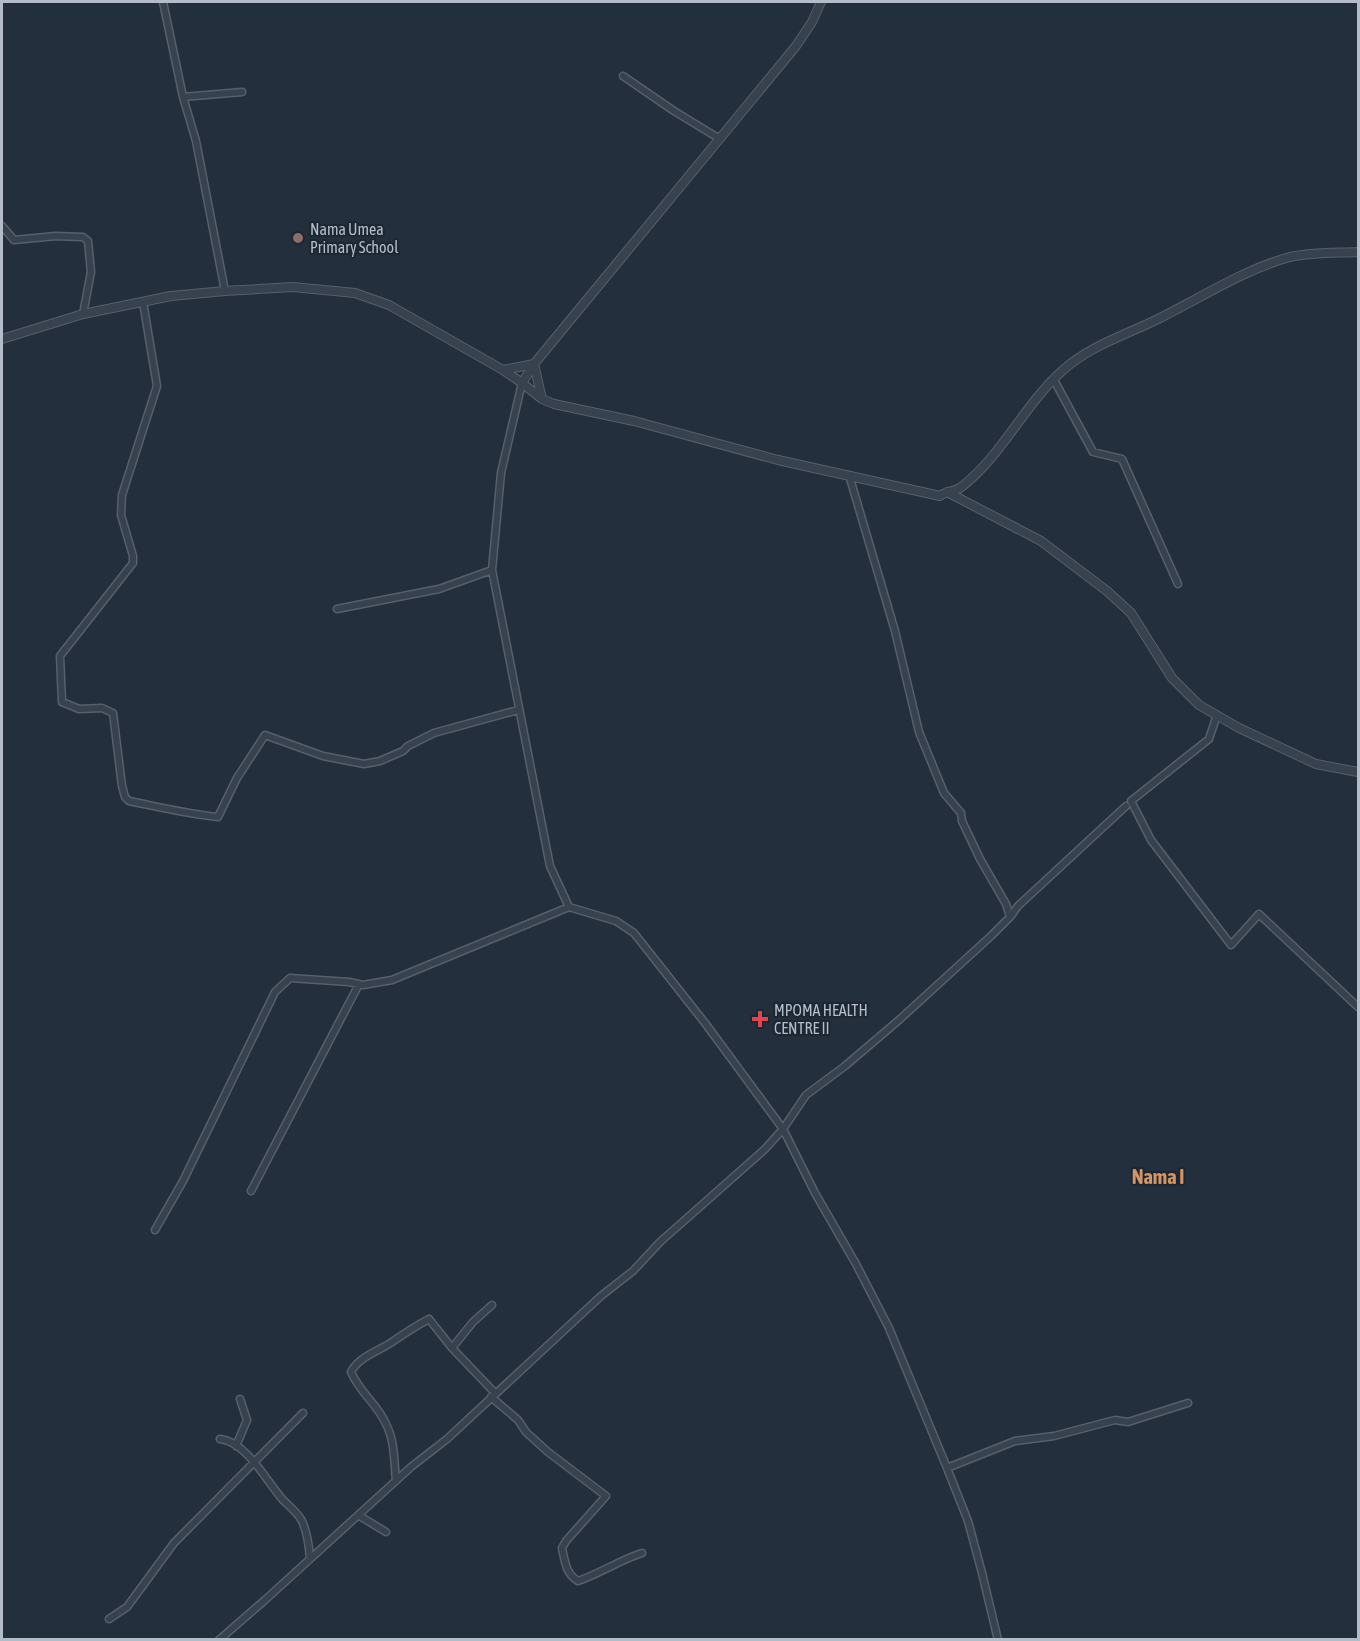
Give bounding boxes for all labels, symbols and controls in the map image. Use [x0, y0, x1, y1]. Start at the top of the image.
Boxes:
place label: Nama Umea Primary School [310, 220, 399, 257]
marker: Nama Umea Primary School [291, 231, 305, 245]
place label: MPOMA HEALTH CENTRE II [774, 1001, 868, 1037]
marker: MPOMA HEALTH CENTRE II [751, 1010, 769, 1028]
district label: Nama I [1132, 1165, 1184, 1188]

